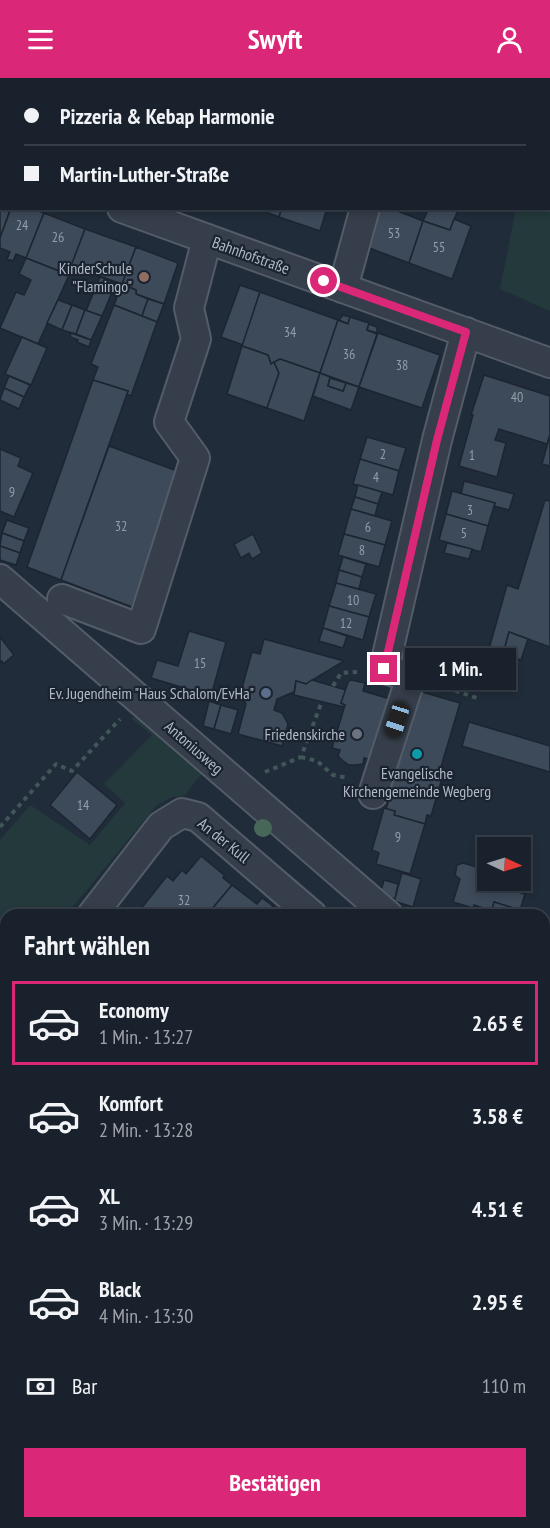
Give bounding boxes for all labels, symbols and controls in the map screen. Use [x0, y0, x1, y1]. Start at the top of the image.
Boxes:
text: Swyft [248, 22, 302, 56]
icon: menu [24, 23, 57, 56]
icon: person [493, 23, 526, 56]
text: Pizzeria & Kebap Harmonie [60, 102, 275, 130]
text: Martin-Luther-Straße [60, 160, 229, 188]
house number: 24 [16, 216, 29, 234]
house number: 53 [388, 224, 400, 242]
house number: 26 [52, 228, 64, 246]
street label: Bahnhofstraße [210, 232, 292, 278]
house number: 55 [433, 238, 445, 256]
place label: KinderSchule "Flamingo" [59, 258, 132, 296]
route start [310, 267, 337, 294]
marker: KinderSchule "Flamingo" [137, 270, 151, 284]
house number: 34 [284, 323, 297, 341]
house number: 36 [343, 345, 355, 363]
house number: 38 [396, 356, 408, 374]
house number: 40 [511, 388, 523, 406]
house number: 2 [380, 445, 386, 463]
house number: 1 [469, 446, 475, 464]
house number: 4 [373, 468, 380, 486]
house number: 9 [9, 483, 15, 501]
house number: 3 [467, 501, 473, 519]
house number: 32 [115, 517, 127, 535]
house number: 6 [365, 518, 371, 536]
house number: 5 [461, 524, 467, 542]
house number: 8 [359, 541, 365, 559]
house number: 10 [347, 591, 359, 609]
house number: 12 [340, 614, 352, 632]
callout: 1 Min. [405, 648, 516, 690]
house number: 15 [194, 654, 206, 672]
route end [370, 655, 397, 682]
text: 1 Min. [438, 656, 483, 682]
place label: Ev. Jugendheim "Haus Schalom/EvHa" [49, 683, 254, 703]
marker: Ev. Jugendheim "Haus Schalom/EvHa" [259, 686, 273, 700]
car [383, 700, 411, 740]
street label: Antoniusweg [161, 716, 227, 778]
place label: Friedenskirche [265, 724, 345, 744]
marker: Friedenskirche [350, 727, 364, 741]
marker: Evangelische Kirchengemeinde Wegberg [410, 747, 424, 761]
place label: Evangelische Kirchengemeinde Wegberg [343, 763, 491, 801]
house number: 14 [77, 796, 90, 814]
street label: An der Kull [194, 813, 254, 867]
house number: 9 [395, 828, 401, 846]
north arrow [477, 837, 531, 891]
map controls [477, 837, 531, 891]
house number: 32 [178, 891, 190, 909]
text: Fahrt wählen [24, 928, 150, 962]
icon: car [27, 996, 81, 1050]
text: Economy [99, 996, 169, 1024]
text: 2.65 € [472, 1009, 523, 1037]
text: 1 Min. · 13:27 [99, 1024, 193, 1050]
icon: car [27, 1089, 81, 1143]
text: Komfort [99, 1089, 163, 1117]
text: 3.58 € [472, 1102, 523, 1130]
text: 2 Min. · 13:28 [99, 1117, 193, 1143]
icon: car [27, 1182, 81, 1236]
text: XL [99, 1182, 120, 1210]
text: 4.51 € [472, 1195, 523, 1223]
text: 3 Min. · 13:29 [99, 1210, 193, 1236]
icon: car [27, 1275, 81, 1329]
text: Black [99, 1275, 141, 1303]
text: 2.95 € [472, 1288, 523, 1316]
text: 4 Min. · 13:30 [99, 1303, 193, 1329]
icon: cash [24, 1370, 57, 1403]
text: Bar [72, 1372, 97, 1400]
text: 110 m [482, 1373, 526, 1399]
button: Bestätigen [24, 1448, 526, 1517]

